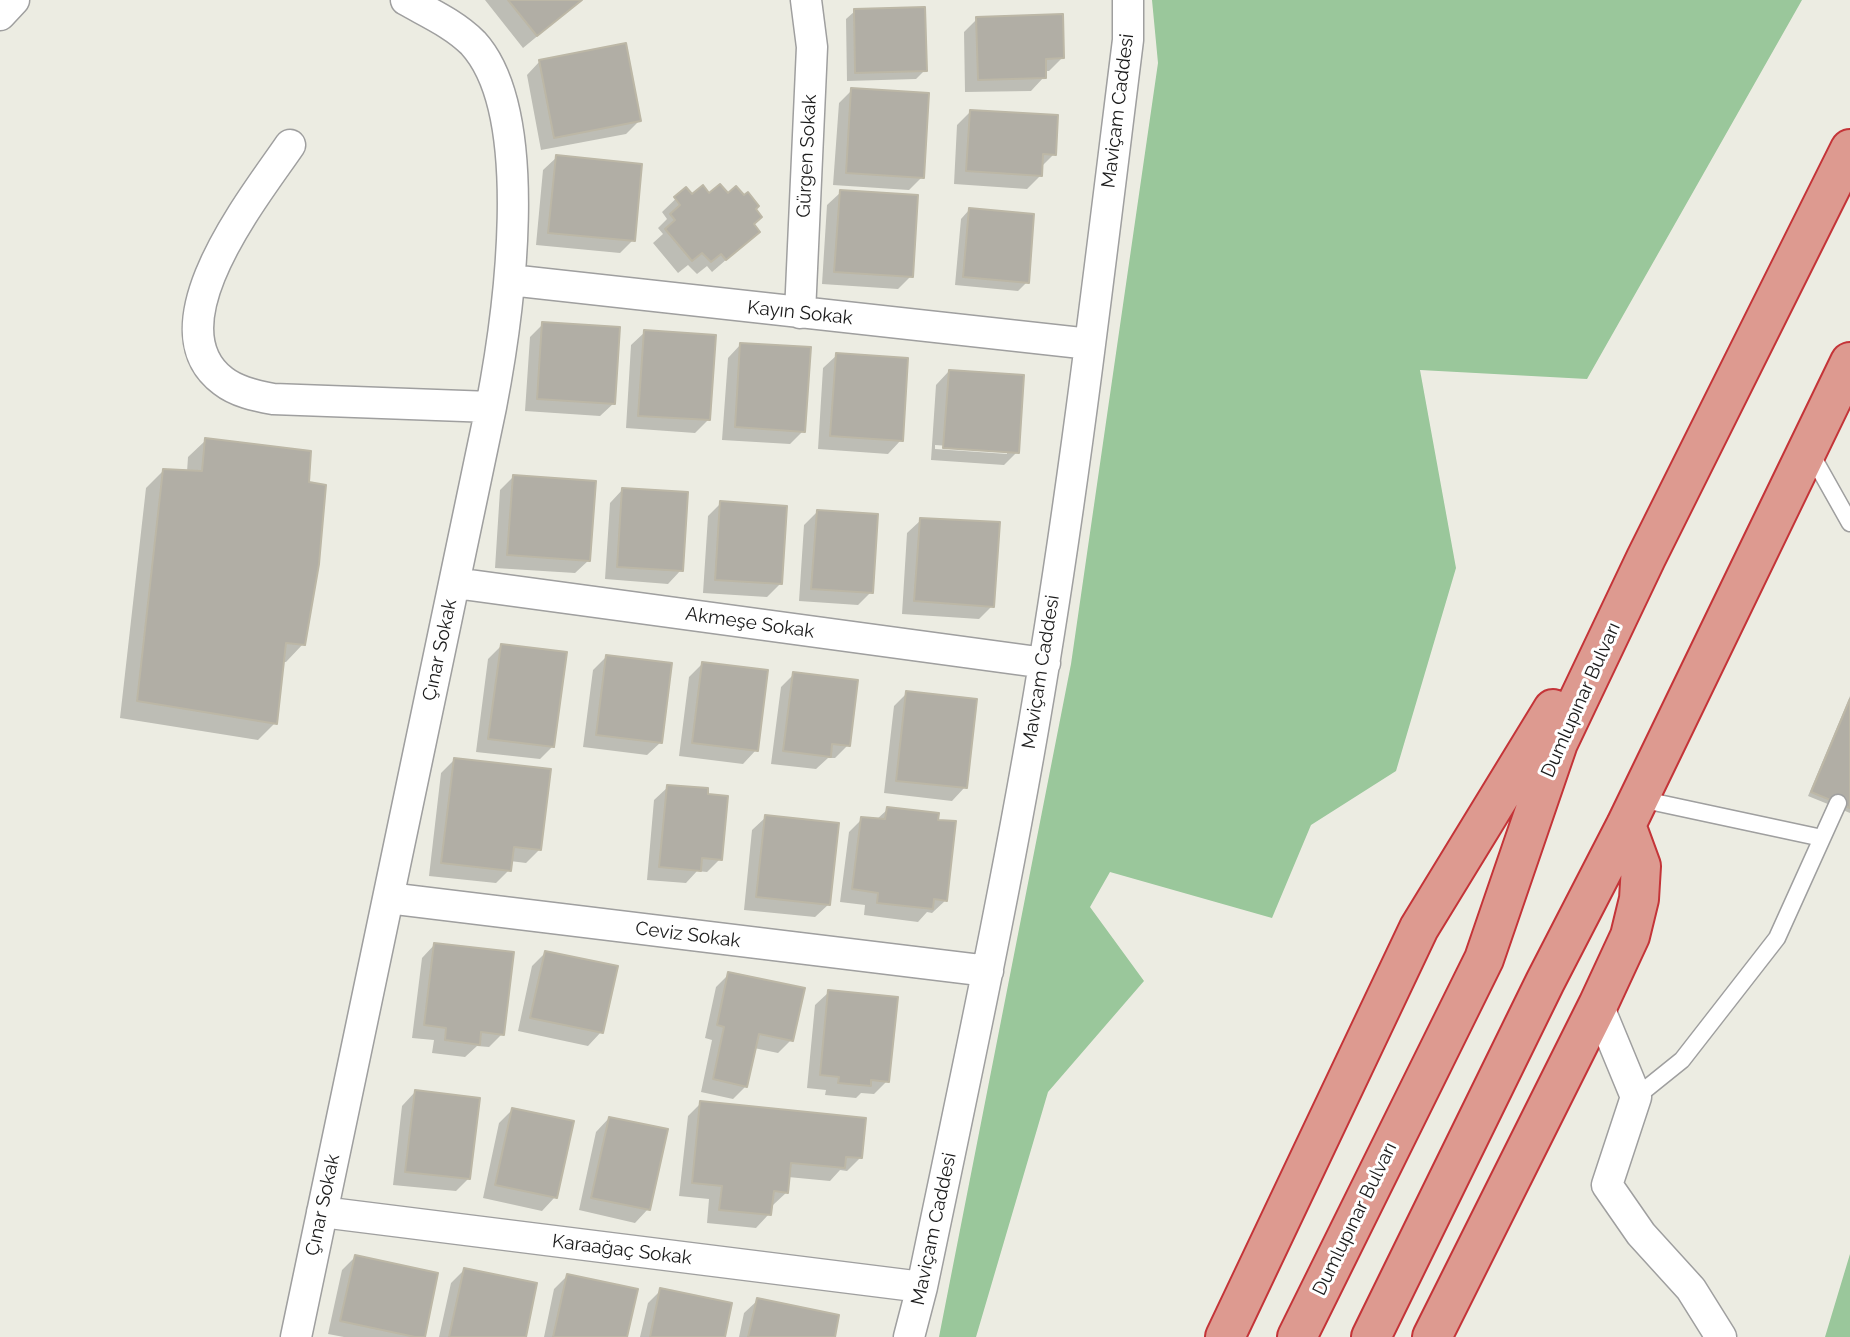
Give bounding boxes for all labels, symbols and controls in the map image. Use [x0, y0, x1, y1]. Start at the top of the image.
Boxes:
street label: Maviçam Caddesi [1097, 32, 1139, 190]
street label: Gürgen Sokak [792, 94, 822, 218]
street label: Kayın Sokak [746, 296, 854, 330]
street label: Maviçam Caddesi [1018, 593, 1064, 751]
street label: Çınar Sokak [418, 597, 462, 703]
street label: Akmeşe Sokak [684, 603, 816, 643]
street label: Dumlupınar Bulvarı [1537, 619, 1625, 781]
street label: Ceviz Sokak [634, 917, 742, 953]
street label: Dumlupınar Bulvarı [1308, 1139, 1402, 1299]
street label: Maviçam Caddesi [907, 1151, 961, 1307]
street label: Çınar Sokak [301, 1152, 345, 1258]
street label: Karaağaç Sokak [551, 1230, 693, 1270]

